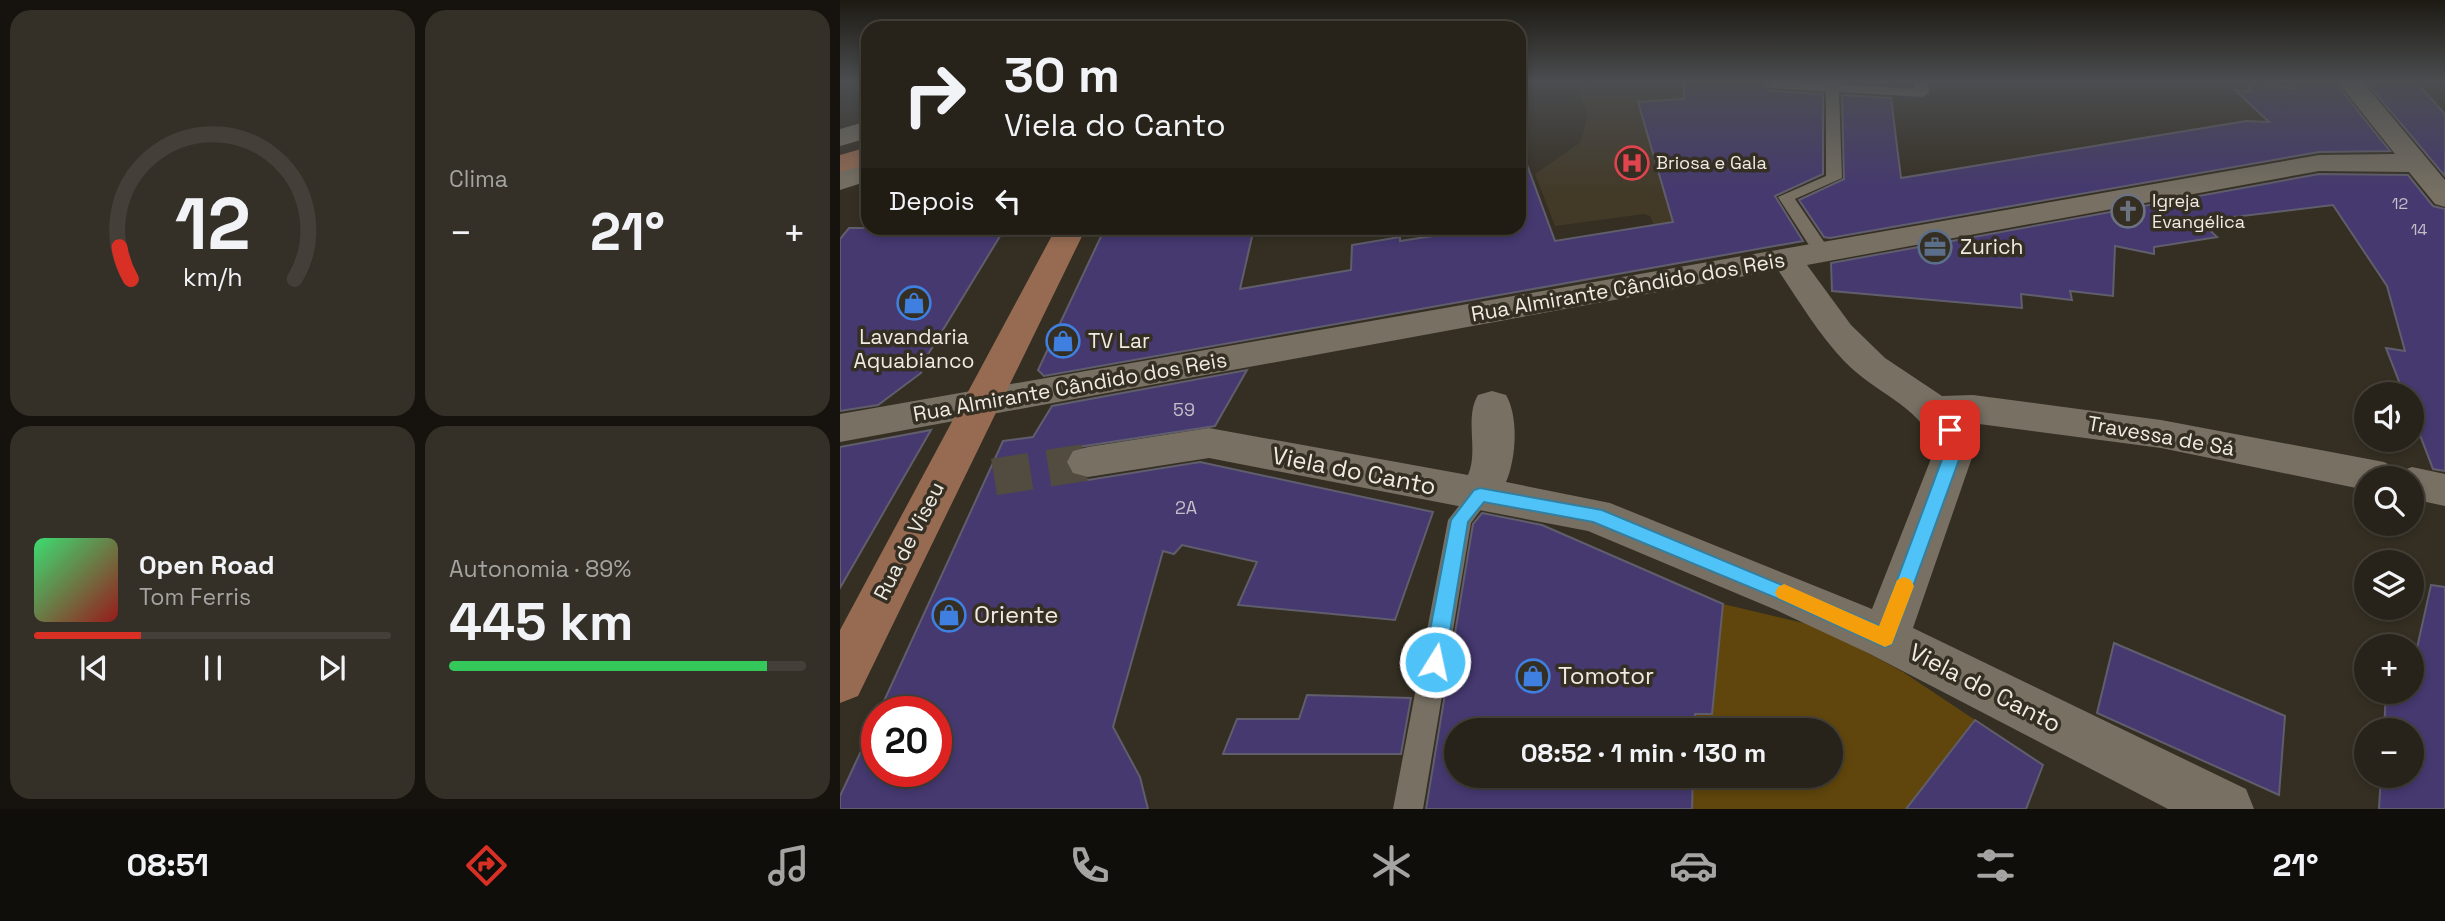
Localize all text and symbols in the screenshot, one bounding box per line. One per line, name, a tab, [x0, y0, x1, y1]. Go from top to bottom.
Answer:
text: 30 m	[1004, 44, 1120, 106]
icon: right	[889, 49, 980, 140]
text: Viela do Canto	[1004, 105, 1226, 145]
hospital icon: Briosa e Gala	[1613, 144, 1651, 182]
place label: Briosa e Gala	[1656, 151, 1767, 174]
text: Clima	[449, 164, 508, 194]
text: 12	[174, 177, 251, 270]
icon: left	[989, 182, 1027, 220]
text: Depois	[889, 184, 975, 218]
place label: Igreja Evangélica	[2152, 189, 2245, 233]
church icon: Igreja Evangélica	[2109, 192, 2147, 230]
house number: 12	[2392, 193, 2408, 214]
text: 21°	[590, 199, 665, 265]
text: −	[449, 209, 473, 257]
text: +	[782, 209, 806, 257]
house number: 14	[2411, 219, 2427, 240]
office icon: Zurich	[1916, 228, 1954, 266]
place label: Zurich	[1960, 233, 2023, 260]
street label: Rua Almirante Cândido dos Reis	[1469, 246, 1787, 327]
text: km/h	[183, 261, 242, 293]
shop icon: Lavandaria Aquabianco	[895, 284, 933, 322]
shop icon: TV Lar	[1044, 322, 1082, 360]
place label: Lavandaria Aquabianco	[854, 323, 974, 374]
place label: TV Lar	[1088, 327, 1150, 354]
street label: Rua Almirante Cândido dos Reis	[911, 346, 1229, 427]
map controls	[2354, 382, 2424, 788]
button: sound	[2354, 382, 2424, 452]
house number: 59	[1173, 398, 1195, 421]
pin	[1920, 400, 1980, 460]
street label: Travessa de Sá	[2085, 409, 2237, 462]
icon: arrive	[1931, 411, 1969, 449]
street label: Viela do Canto	[1270, 439, 1439, 502]
button: search	[2354, 466, 2424, 536]
street label: Rua de Viseu	[867, 477, 950, 604]
house number: 2A	[1175, 496, 1197, 519]
text: Open Road	[139, 548, 275, 582]
button: layers	[2354, 550, 2424, 620]
text: Autonomia · 89%	[449, 554, 631, 584]
text: Tom Ferris	[139, 582, 251, 612]
text: 445 km	[449, 589, 633, 655]
shop icon: Oriente	[930, 596, 968, 634]
place label: Oriente	[974, 599, 1058, 630]
position arrow	[1398, 625, 1472, 699]
button: +	[2354, 634, 2424, 704]
street label: Viela do Canto	[1904, 636, 2066, 739]
icon: previous	[75, 649, 113, 687]
icon: pause	[194, 649, 232, 687]
icon: next	[313, 649, 351, 687]
shop icon: Tomotor	[1514, 657, 1552, 695]
place label: Tomotor	[1558, 660, 1654, 691]
speed limit sign: 20	[861, 696, 952, 787]
button: −	[2354, 718, 2424, 788]
text: 08:52 · 1 min · 130 m	[1521, 736, 1766, 770]
icon: directions	[462, 841, 511, 890]
icon: music	[764, 841, 813, 890]
icon: phone	[1065, 841, 1114, 890]
icon: climate	[1367, 841, 1416, 890]
icon: car	[1669, 841, 1718, 890]
icon: filters	[1971, 841, 2020, 890]
text: 08:51	[126, 845, 209, 885]
text: 21°	[2272, 845, 2319, 885]

